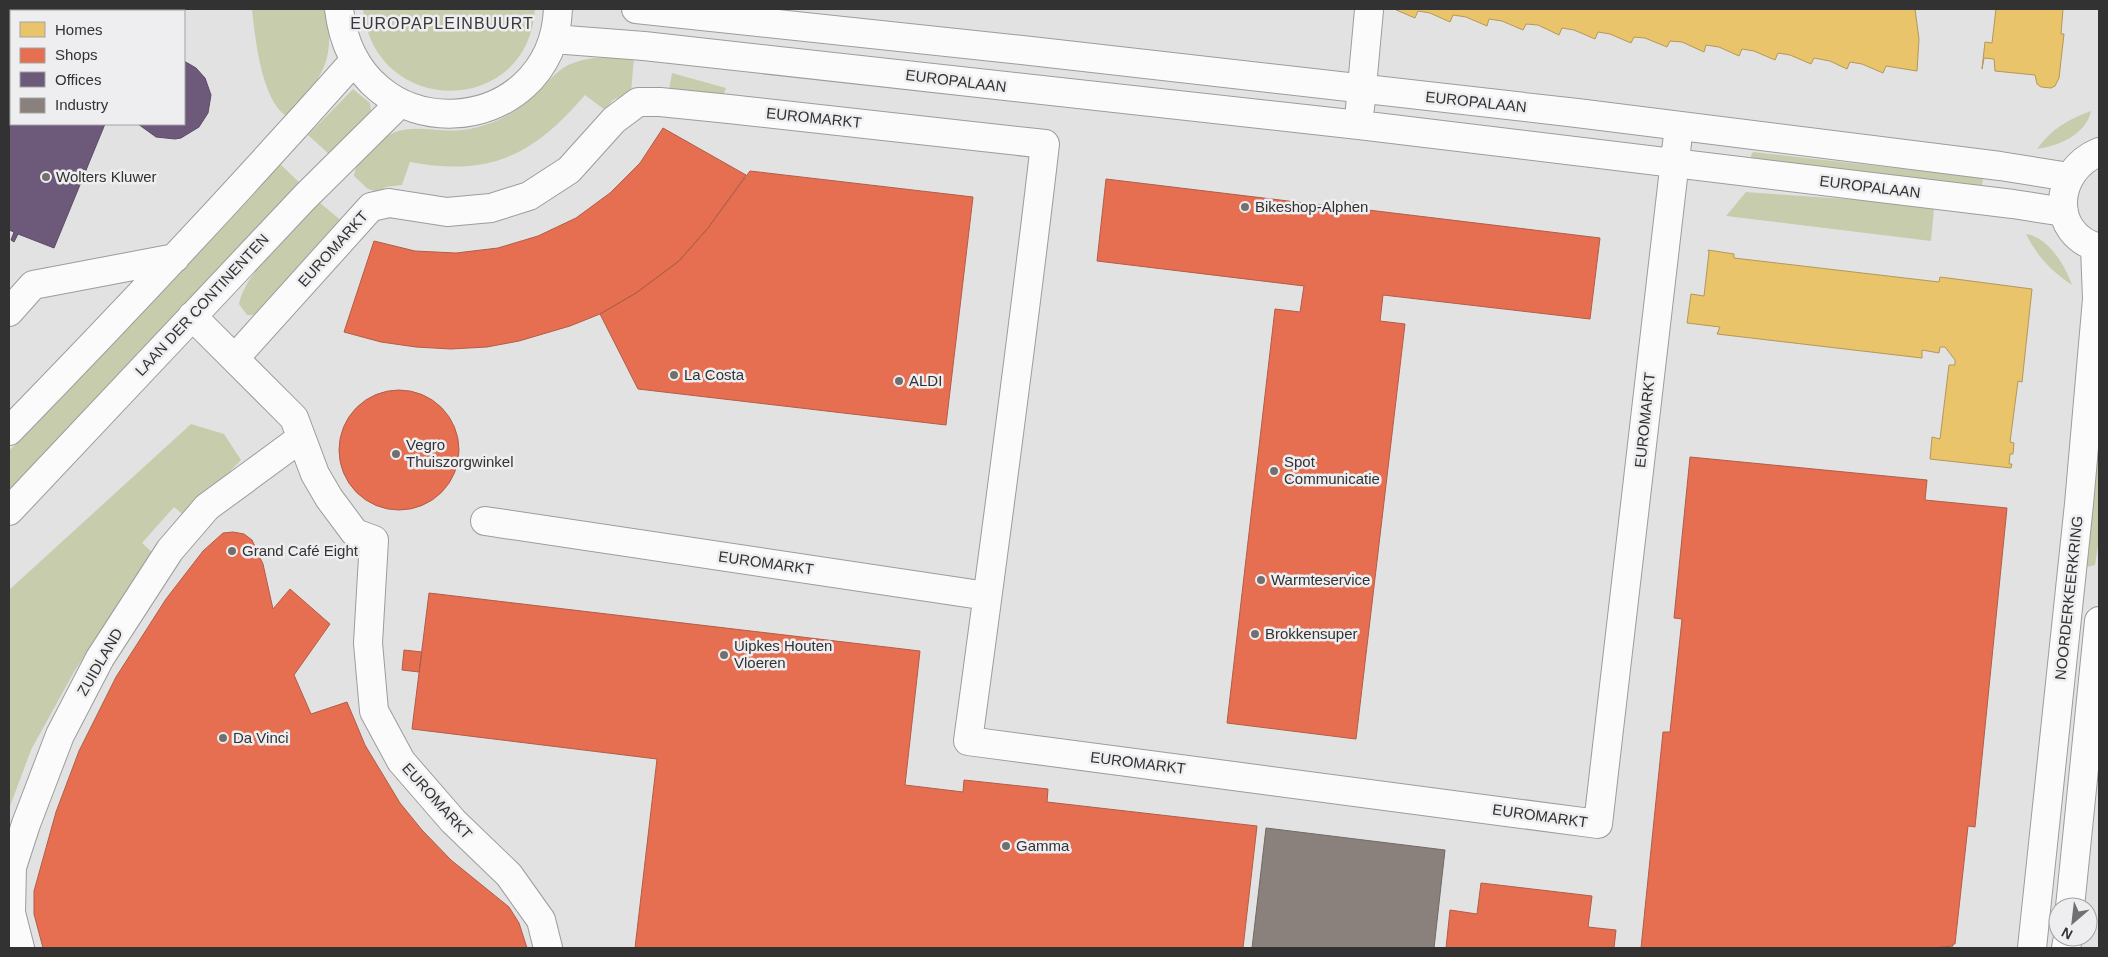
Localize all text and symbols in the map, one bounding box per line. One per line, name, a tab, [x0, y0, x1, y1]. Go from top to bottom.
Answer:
legend	[10, 10, 185, 125]
district label: EUROPAPLEINBUURT	[350, 15, 534, 32]
text: Homes	[55, 21, 103, 38]
text: Shops	[55, 46, 98, 63]
street label: EUROPALAAN	[905, 66, 1007, 95]
text: Offices	[55, 71, 101, 88]
street label: EUROPALAAN	[1425, 88, 1527, 115]
text: Industry	[55, 96, 109, 113]
street label: EUROMARKT	[766, 104, 863, 131]
place label: Wolters Kluwer	[56, 168, 157, 185]
marker: Wolters Kluwer	[40, 171, 52, 183]
street label: EUROPALAAN	[1819, 172, 1921, 201]
place label: Bikeshop-Alphen	[1255, 198, 1368, 215]
marker: Bikeshop-Alphen	[1239, 201, 1251, 213]
street label: EUROMARKT	[294, 207, 371, 290]
street label: LAAN DER CONTINENTEN	[131, 230, 272, 379]
place label: La Costa	[684, 366, 745, 383]
marker: La Costa	[668, 369, 680, 381]
street label: EUROMARKT	[1631, 371, 1658, 468]
place label: ALDI	[909, 372, 942, 389]
marker: ALDI	[893, 375, 905, 387]
place label: Vegro Thuiszorgwinkel	[406, 436, 514, 470]
marker: Vegro Thuiszorgwinkel	[390, 448, 402, 460]
place label: Spot Communicatie	[1284, 453, 1380, 487]
marker: Spot Communicatie	[1268, 465, 1280, 477]
street label: NOORDERKEERKRING	[2051, 515, 2086, 681]
place label: Grand Café Eight	[242, 542, 359, 559]
marker: Grand Café Eight	[226, 545, 238, 557]
street label: EUROMARKT	[717, 547, 815, 578]
place label: Warmteservice	[1271, 571, 1370, 588]
marker: Warmteservice	[1255, 574, 1267, 586]
street label: ZUIDLAND	[73, 625, 126, 698]
place label: Brokkensuper	[1265, 625, 1358, 642]
marker: Brokkensuper	[1249, 628, 1261, 640]
place label: Uipkes Houten Vloeren	[734, 637, 832, 671]
marker: Uipkes Houten Vloeren	[718, 649, 730, 661]
place label: Da Vinci	[233, 729, 289, 746]
marker: Da Vinci	[217, 732, 229, 744]
street label: EUROMARKT	[1089, 748, 1187, 777]
street label: EUROMARKT	[399, 759, 476, 842]
street label: EUROMARKT	[1491, 800, 1589, 831]
place label: Gamma	[1016, 837, 1070, 854]
marker: Gamma	[1000, 840, 1012, 852]
north arrow	[2048, 897, 2098, 947]
text: N	[2059, 924, 2075, 943]

